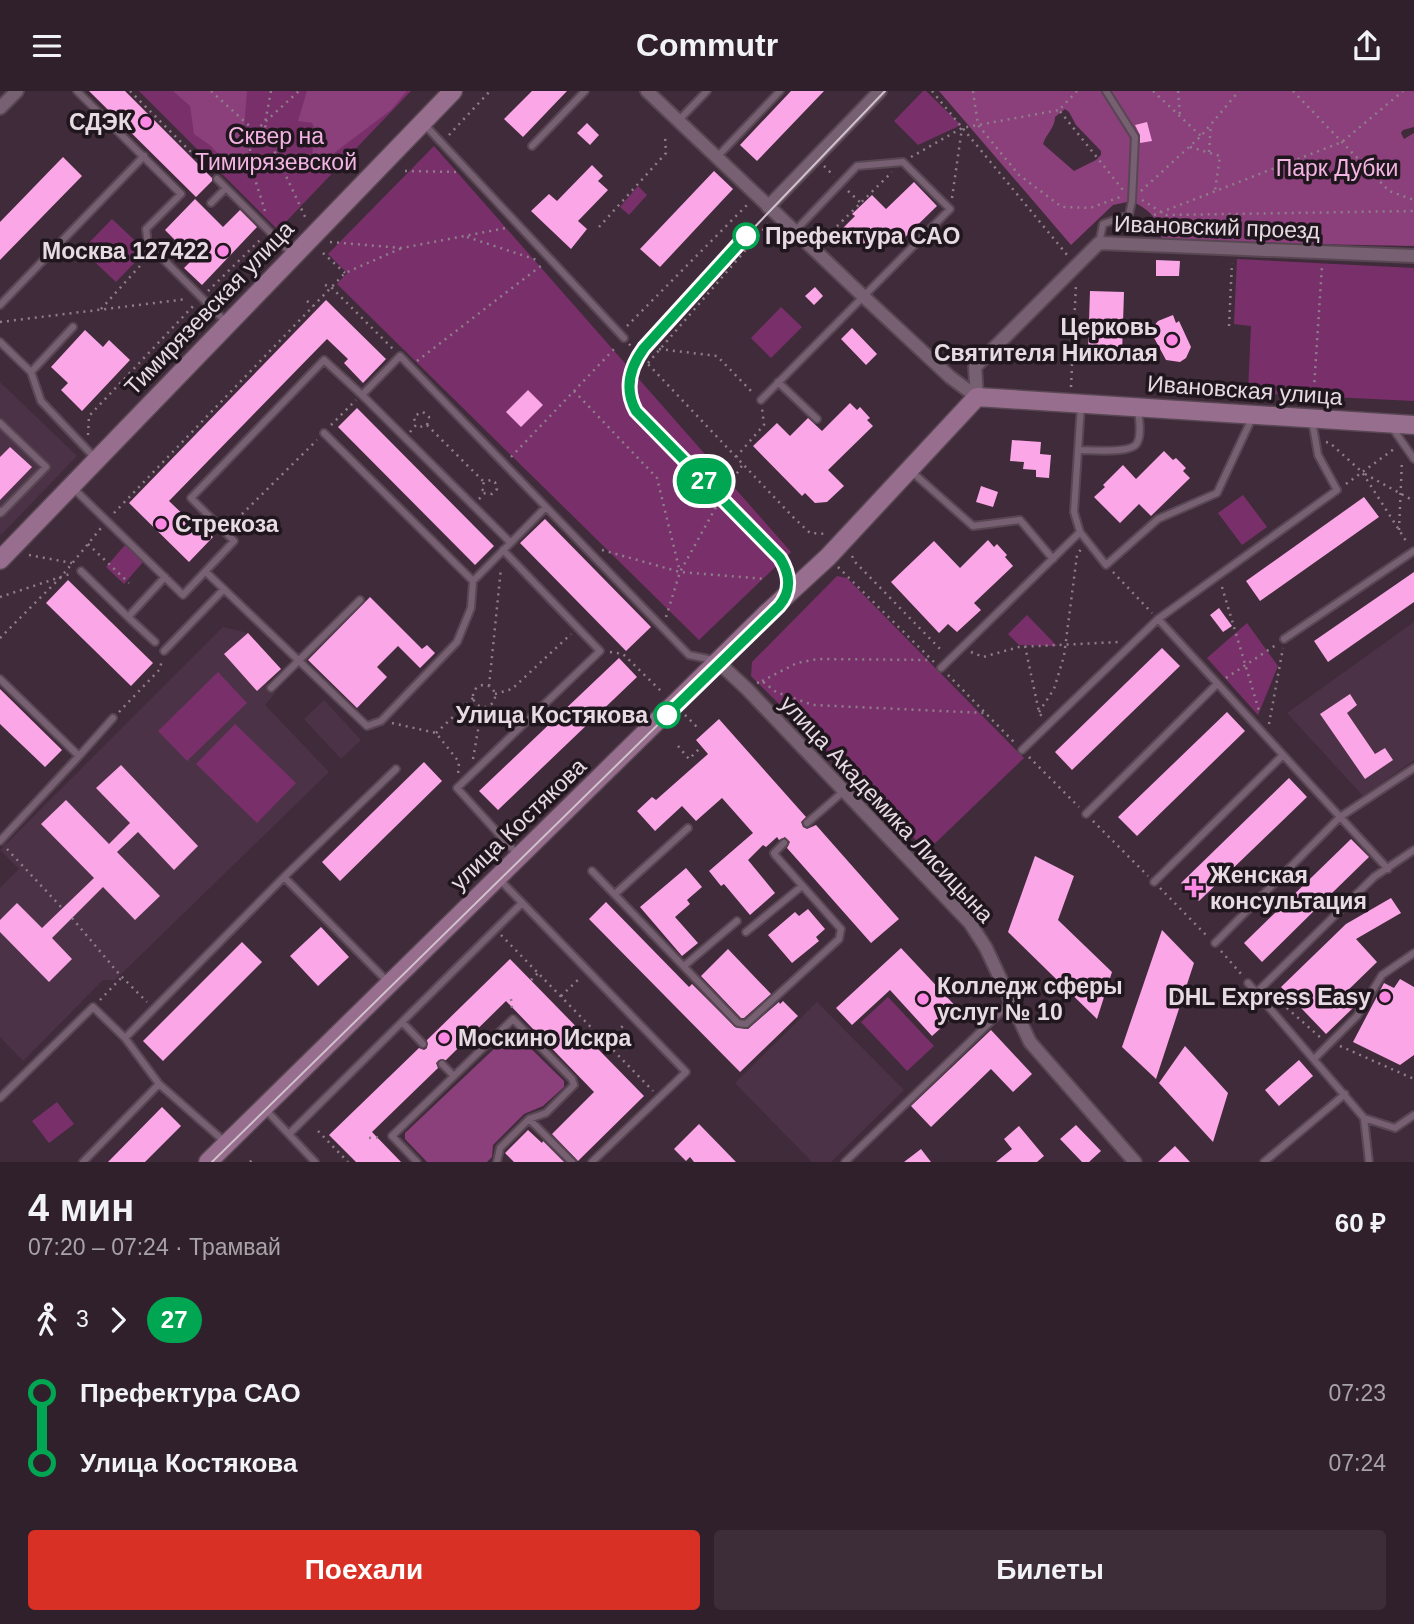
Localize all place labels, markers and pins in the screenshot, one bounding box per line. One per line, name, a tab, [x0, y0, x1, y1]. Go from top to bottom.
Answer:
place label: СДЭК	[69, 109, 133, 135]
marker: СДЭК	[138, 114, 154, 130]
marker: Префектура САО	[733, 223, 759, 249]
place label: Префектура САО	[765, 223, 960, 249]
place label: Москва 127422	[42, 238, 209, 264]
marker: Москва 127422	[215, 243, 231, 259]
place label: Церковь Святителя Николая	[934, 314, 1158, 366]
marker: Церковь Святителя Николая	[1164, 332, 1180, 348]
place label: Стрекоза	[175, 511, 279, 537]
marker: Стрекоза	[153, 516, 169, 532]
place label: Улица Костякова	[456, 702, 648, 728]
marker: Улица Костякова	[654, 702, 680, 728]
place label: Женская консультация	[1209, 862, 1367, 914]
marker: Женская консультация	[1184, 878, 1204, 898]
place label: Колледж сферы услуг № 10	[937, 973, 1123, 1025]
place label: DHL Express Easy	[1168, 984, 1371, 1010]
marker: DHL Express Easy	[1377, 989, 1393, 1005]
marker: Колледж сферы услуг № 10	[915, 991, 931, 1007]
place label: Москино Искра	[458, 1025, 632, 1051]
marker: Москино Искра	[436, 1030, 452, 1046]

